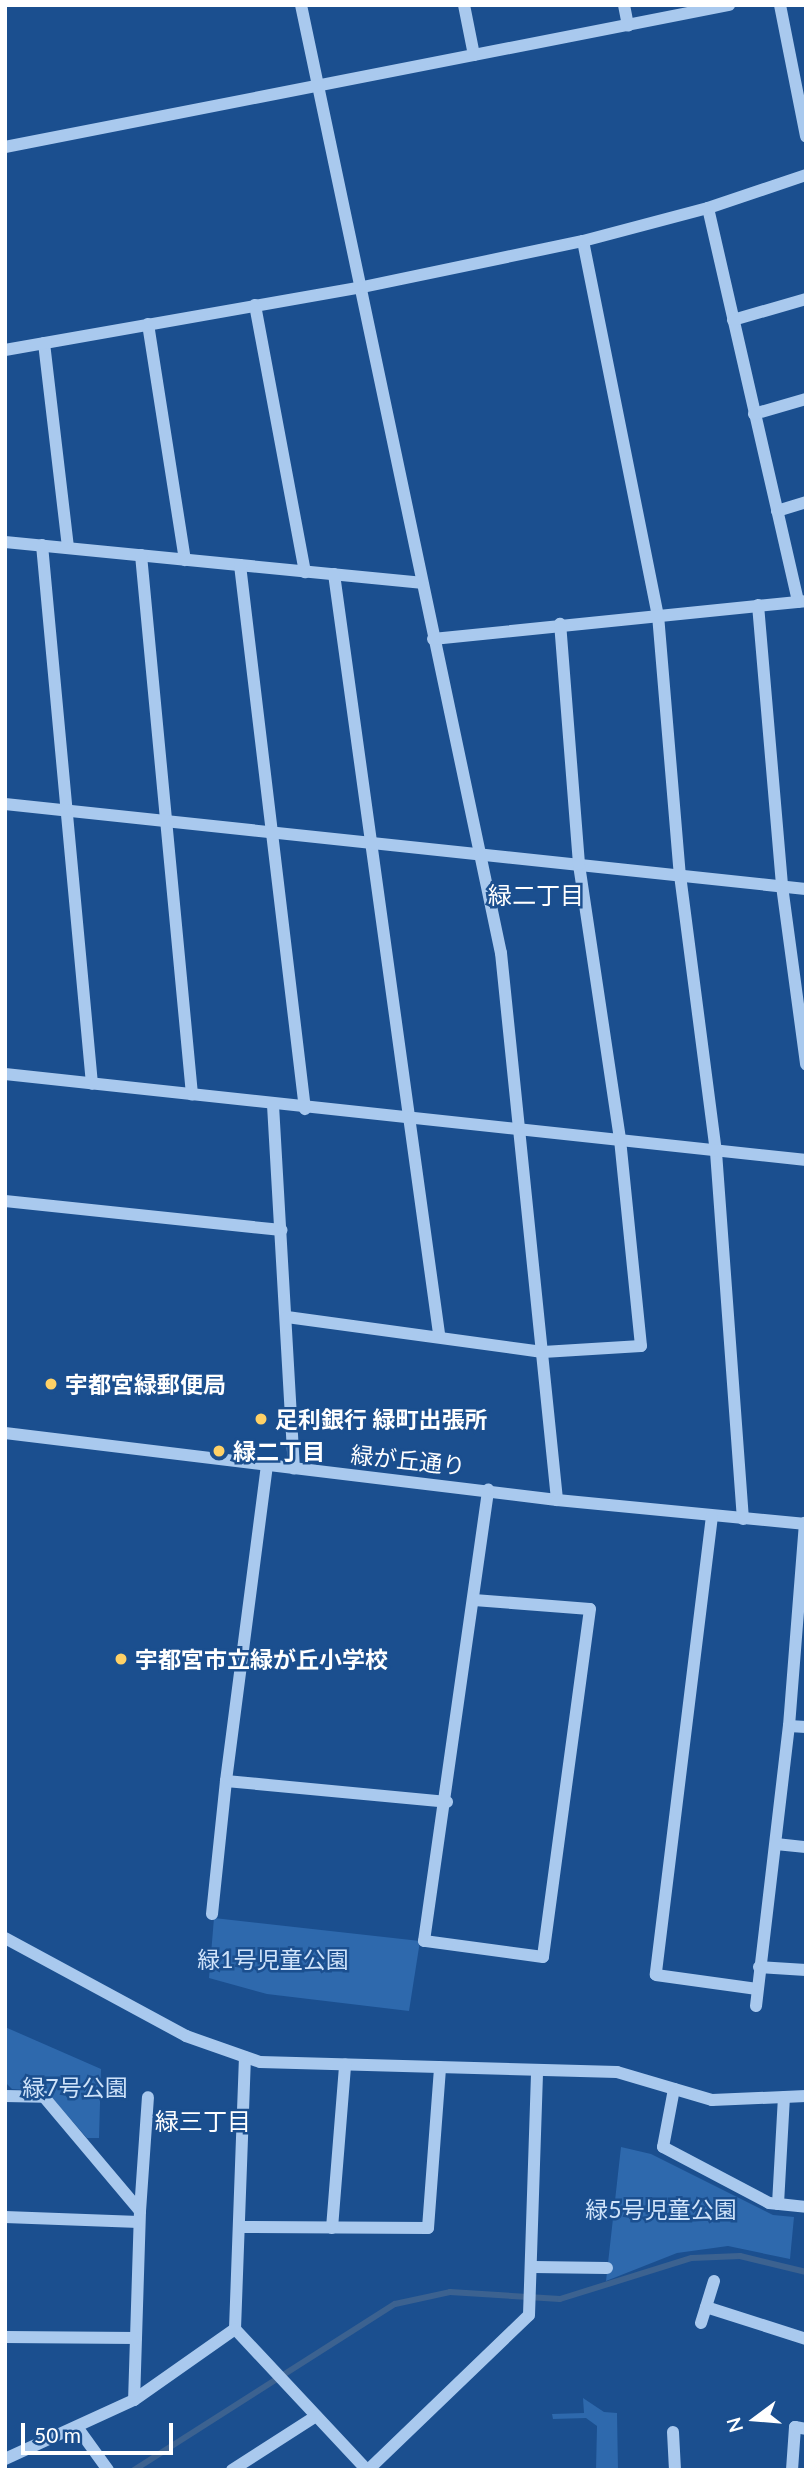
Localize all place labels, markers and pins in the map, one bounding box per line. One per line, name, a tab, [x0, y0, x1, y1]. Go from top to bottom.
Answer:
place label: 宇都宮緑郵便局	[65, 1370, 226, 1398]
marker: 宇都宮緑郵便局	[43, 1376, 59, 1392]
place label: 足利銀行 緑町出張所	[275, 1405, 488, 1433]
marker: 足利銀行 緑町出張所	[253, 1411, 269, 1427]
place label: 緑二丁目	[233, 1437, 325, 1465]
marker: 緑二丁目	[211, 1443, 227, 1459]
place label: 宇都宮市立緑が丘小学校	[135, 1645, 388, 1673]
marker: 宇都宮市立緑が丘小学校	[113, 1651, 129, 1667]

